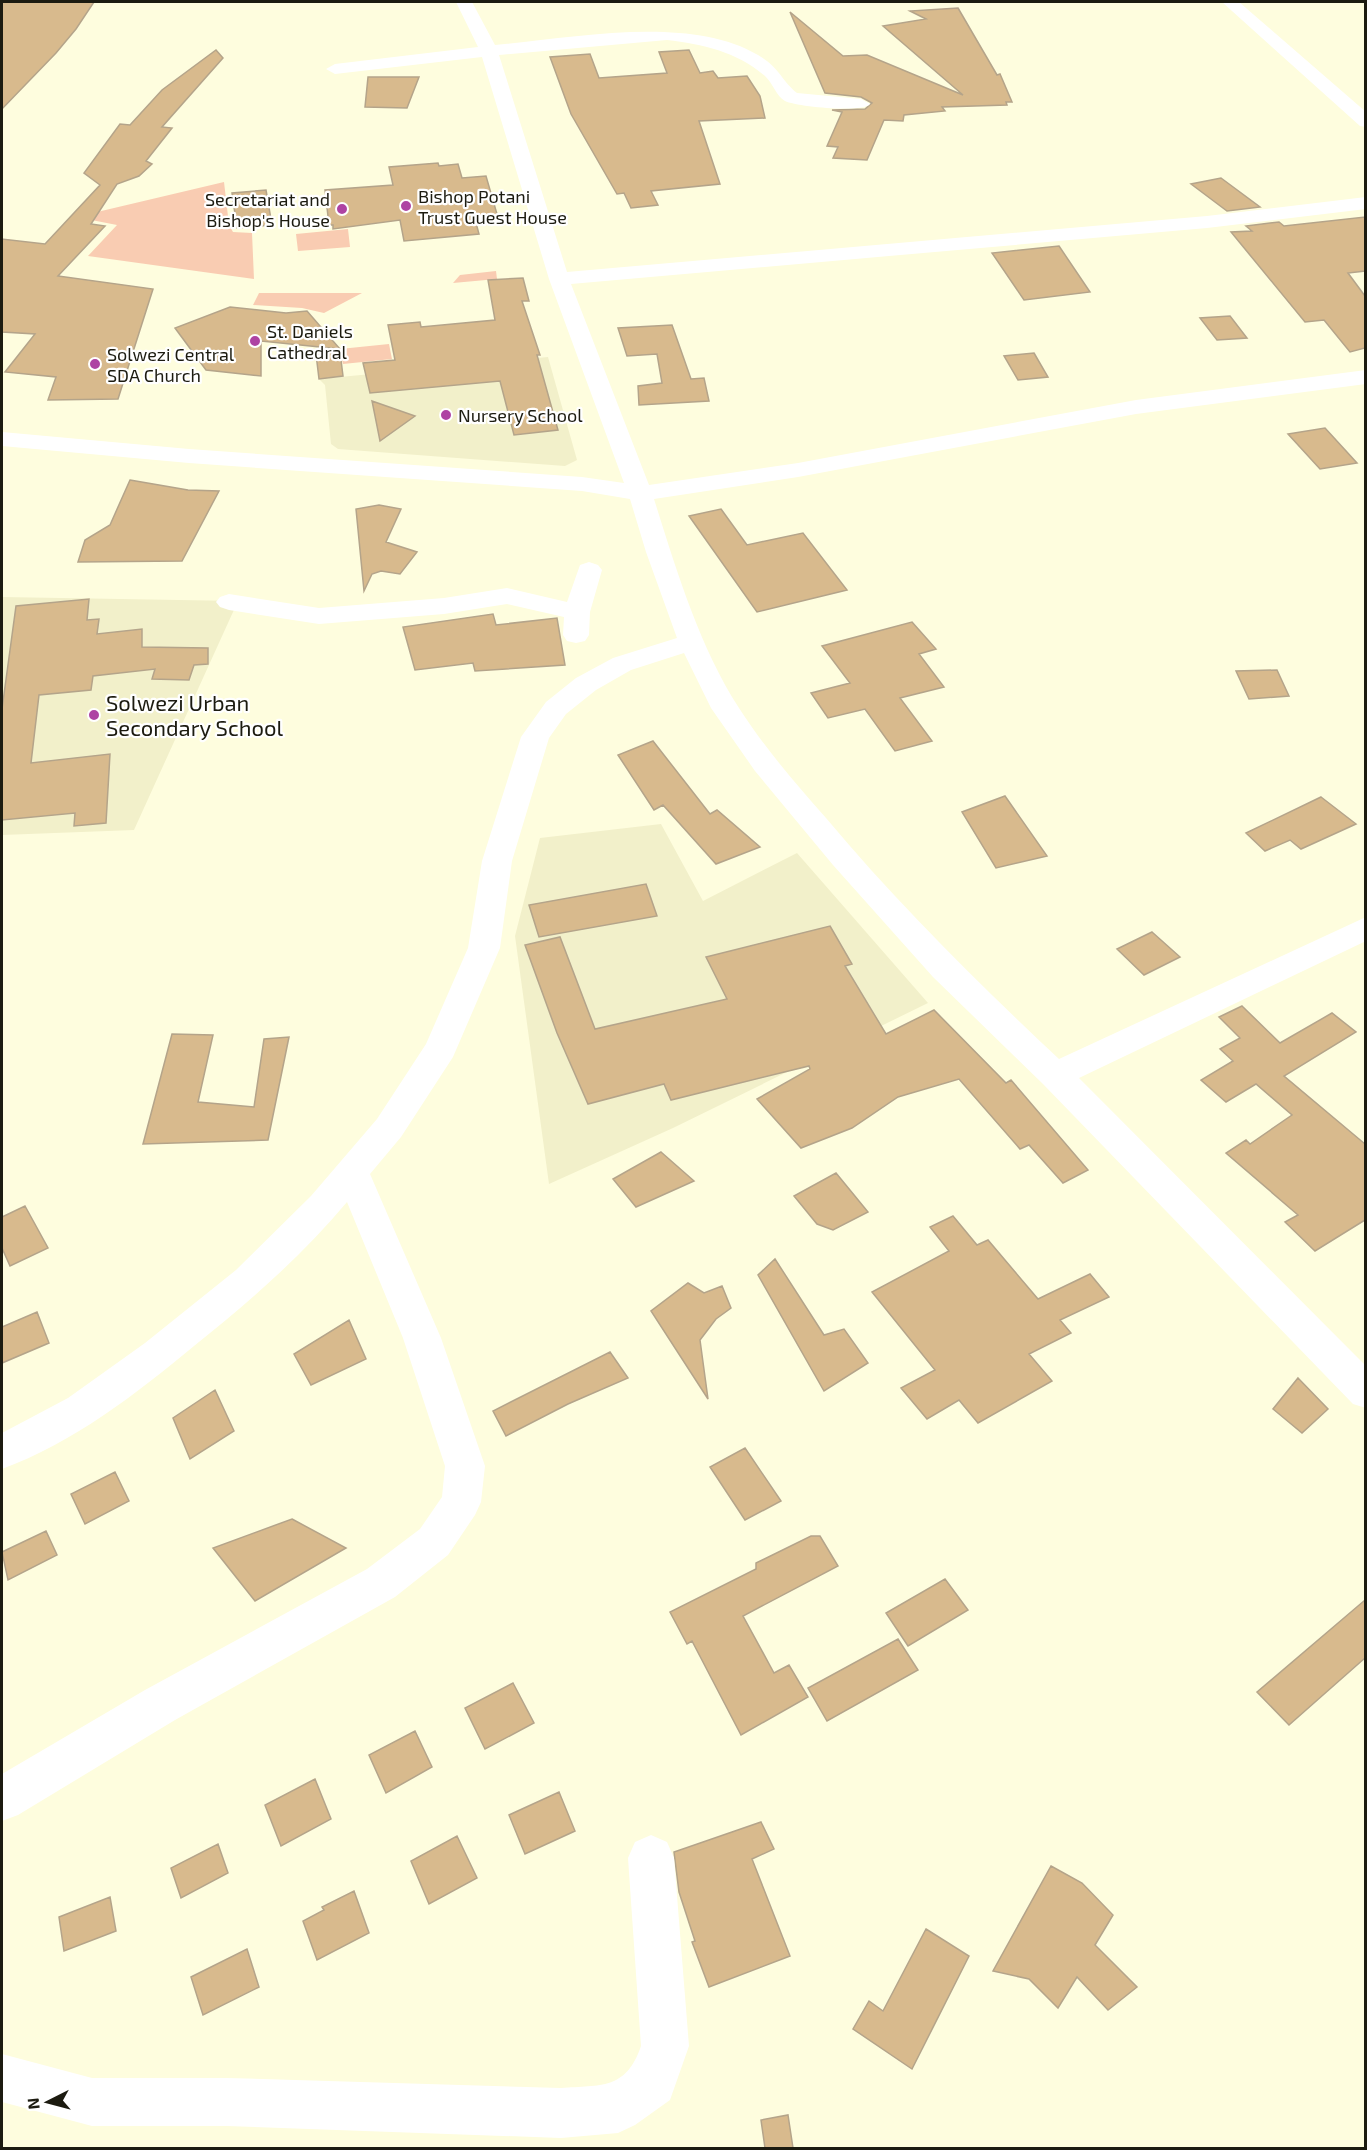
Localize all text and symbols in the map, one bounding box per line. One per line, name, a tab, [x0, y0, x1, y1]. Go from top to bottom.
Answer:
place label: Bishop Potani Trust Guest House	[418, 185, 567, 228]
place label: Secretariat and Bishop's House	[205, 188, 330, 231]
marker: Bishop Potani Trust Guest House	[399, 199, 413, 213]
marker: Secretariat and Bishop's House	[335, 202, 349, 216]
place label: St. Daniels Cathedral	[267, 320, 353, 363]
marker: St. Daniels Cathedral	[248, 334, 262, 348]
place label: Solwezi Central SDA Church	[107, 343, 235, 386]
marker: Solwezi Central SDA Church	[88, 357, 102, 371]
place label: Nursery School	[458, 404, 583, 426]
marker: Nursery School	[439, 408, 453, 422]
place label: Solwezi Urban Secondary School	[106, 689, 283, 740]
marker: Solwezi Urban Secondary School	[87, 708, 101, 722]
north arrow	[18, 2072, 78, 2132]
text: N	[23, 2097, 43, 2110]

